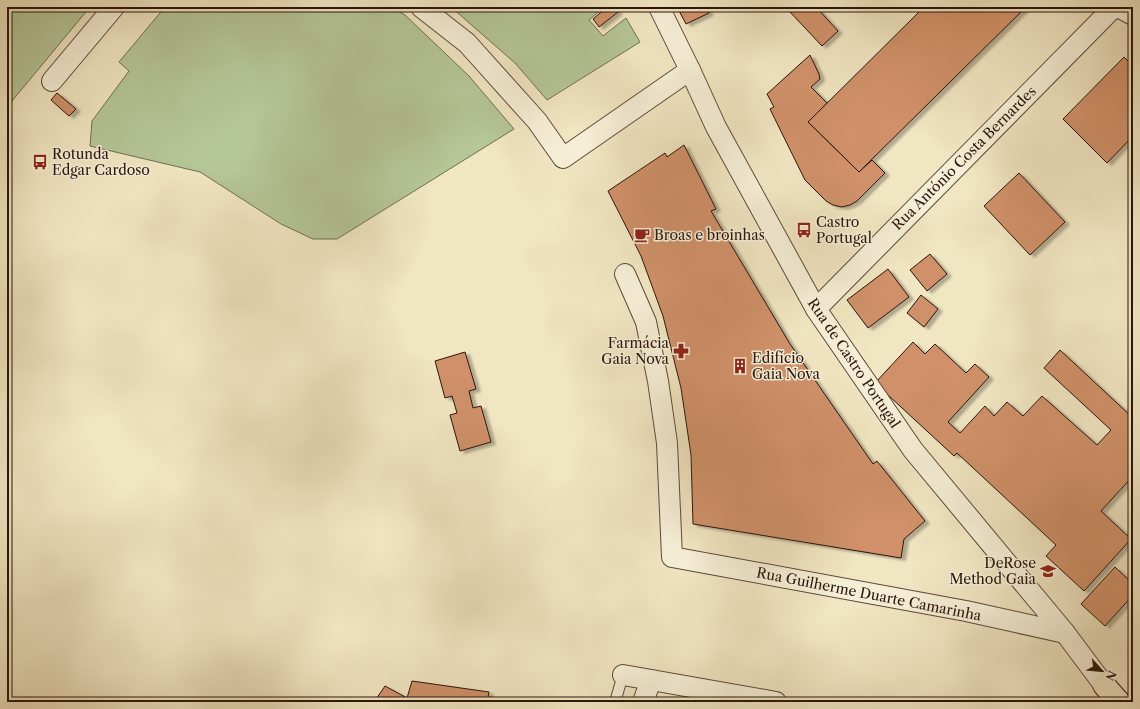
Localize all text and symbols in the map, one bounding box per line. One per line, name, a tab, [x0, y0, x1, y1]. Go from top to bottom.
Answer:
street label: Rua António Costa Bernardes	[888, 82, 1040, 234]
place label: Rotunda Edgar Cardoso	[52, 145, 150, 179]
bus stop icon: Rotunda Edgar Cardoso	[31, 153, 49, 171]
place label: Castro Portugal	[816, 213, 872, 247]
bus stop icon: Castro Portugal	[795, 221, 813, 239]
cafe icon: Broas e broinhas	[633, 226, 651, 244]
place label: Broas e broinhas	[654, 226, 765, 244]
street label: Rua de Castro Portugal	[804, 295, 904, 431]
place label: Farmácia Gaia Nova	[601, 334, 670, 368]
pharmacy icon: Farmácia Gaia Nova	[672, 342, 690, 360]
place label: Edifício Gaia Nova	[752, 349, 820, 383]
building icon: Edifício Gaia Nova	[731, 357, 749, 375]
place label: DeRose Method Gaia	[949, 554, 1037, 588]
school or university icon: DeRose Method Gaia	[1039, 562, 1057, 580]
street label: Rua Guilherme Duarte Camarinha	[755, 563, 984, 625]
north arrow	[1082, 651, 1122, 691]
text: N	[1102, 668, 1119, 683]

